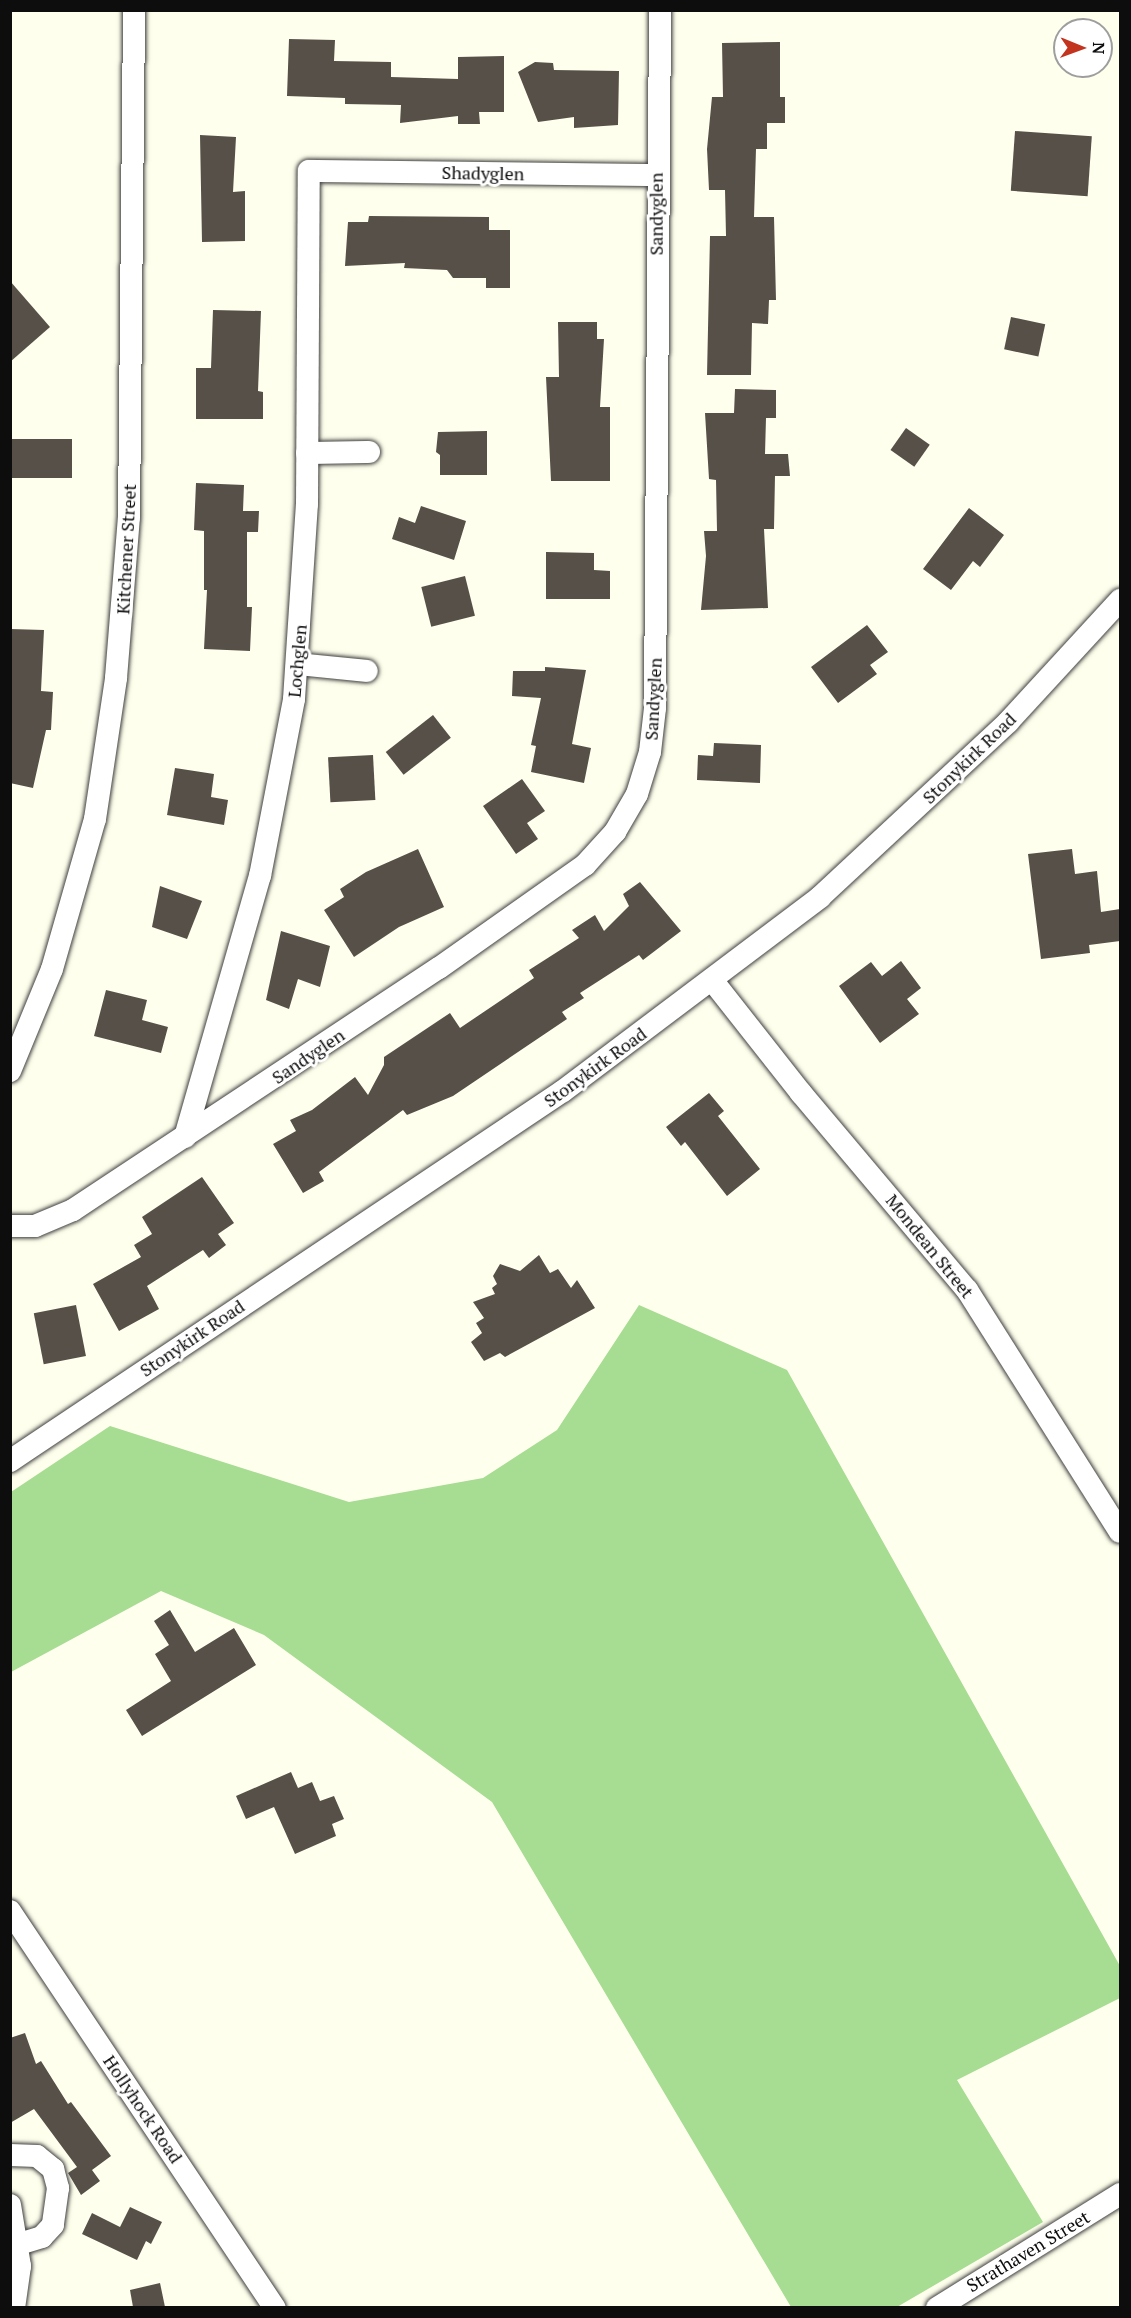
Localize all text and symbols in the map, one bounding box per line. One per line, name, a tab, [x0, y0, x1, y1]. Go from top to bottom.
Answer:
north arrow	[1053, 18, 1113, 78]
text: N	[1088, 42, 1110, 55]
street label: Shadyglen	[441, 161, 525, 185]
street label: Sandyglen	[645, 173, 667, 255]
street label: Kitchener Street	[112, 483, 140, 615]
street label: Lochglen	[283, 623, 311, 699]
street label: Sandyglen	[640, 657, 666, 741]
street label: Stonykirk Road	[918, 708, 1020, 808]
street label: Stonykirk Road	[540, 1023, 650, 1111]
street label: Sandyglen	[268, 1024, 348, 1088]
street label: Mondean Street	[881, 1190, 979, 1302]
street label: Stonykirk Road	[136, 1295, 248, 1381]
street label: Hollyhock Road	[99, 2051, 187, 2167]
street label: Strathaven Street	[963, 2206, 1093, 2296]

